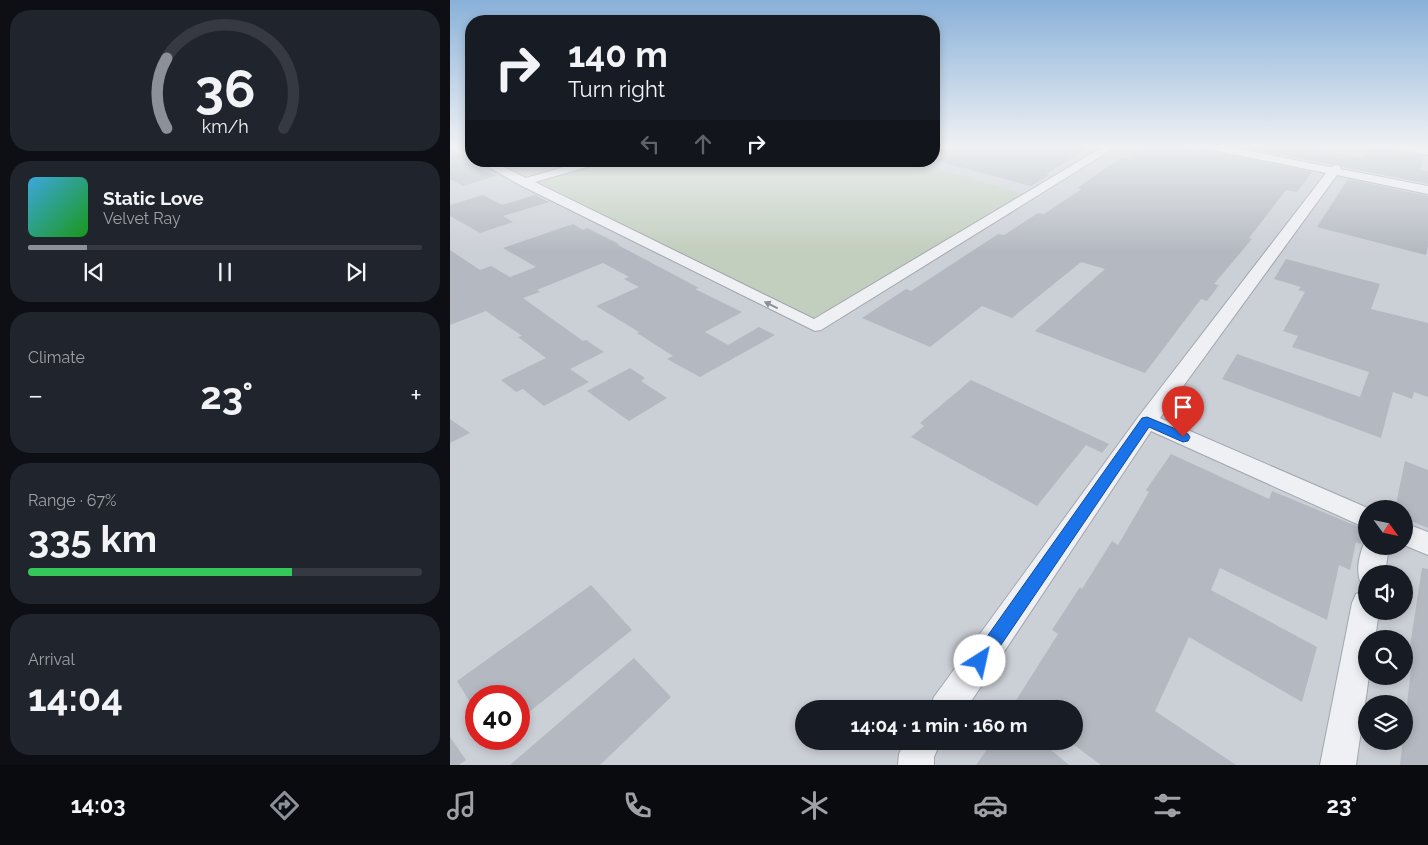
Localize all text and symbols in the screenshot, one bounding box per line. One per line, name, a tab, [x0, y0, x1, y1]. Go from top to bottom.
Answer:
text: 140 m	[568, 34, 668, 75]
icon: right	[485, 35, 550, 100]
text: 36	[195, 58, 255, 119]
text: Turn right	[568, 76, 665, 102]
text: km/h	[201, 116, 249, 137]
icon: left	[636, 130, 664, 158]
icon: ahead	[689, 130, 717, 158]
icon: right	[742, 130, 770, 158]
text: Static Love	[103, 187, 204, 209]
text: Velvet Ray	[103, 209, 181, 228]
icon: previous	[80, 258, 108, 286]
icon: pause	[211, 258, 239, 286]
icon: next	[342, 258, 370, 286]
one-way arrow	[764, 301, 778, 309]
text: Climate	[28, 348, 85, 367]
text: 23°	[200, 373, 253, 418]
text: −	[28, 379, 43, 412]
text: +	[410, 379, 422, 412]
pin	[1162, 386, 1204, 437]
icon: arrive	[1169, 393, 1197, 421]
text: Range · 67%	[28, 491, 116, 510]
north arrow	[1358, 500, 1412, 555]
map controls	[1358, 500, 1413, 750]
text: 335 km	[28, 516, 157, 561]
button: sound	[1358, 565, 1413, 620]
button: search	[1358, 630, 1413, 685]
position arrow	[953, 634, 1005, 686]
text: Arrival	[28, 650, 75, 669]
text: 14:04	[28, 675, 123, 720]
speed limit sign: 40	[465, 685, 530, 750]
button: layers	[1358, 695, 1413, 750]
text: 14:04 · 1 min · 160 m	[850, 714, 1028, 736]
icon: directions	[267, 788, 302, 823]
icon: music	[444, 788, 479, 823]
icon: phone	[620, 788, 655, 823]
icon: climate	[797, 788, 832, 823]
icon: car	[973, 788, 1008, 823]
icon: filters	[1150, 788, 1185, 823]
text: 14:03	[71, 792, 125, 818]
text: 23°	[1326, 792, 1357, 818]

